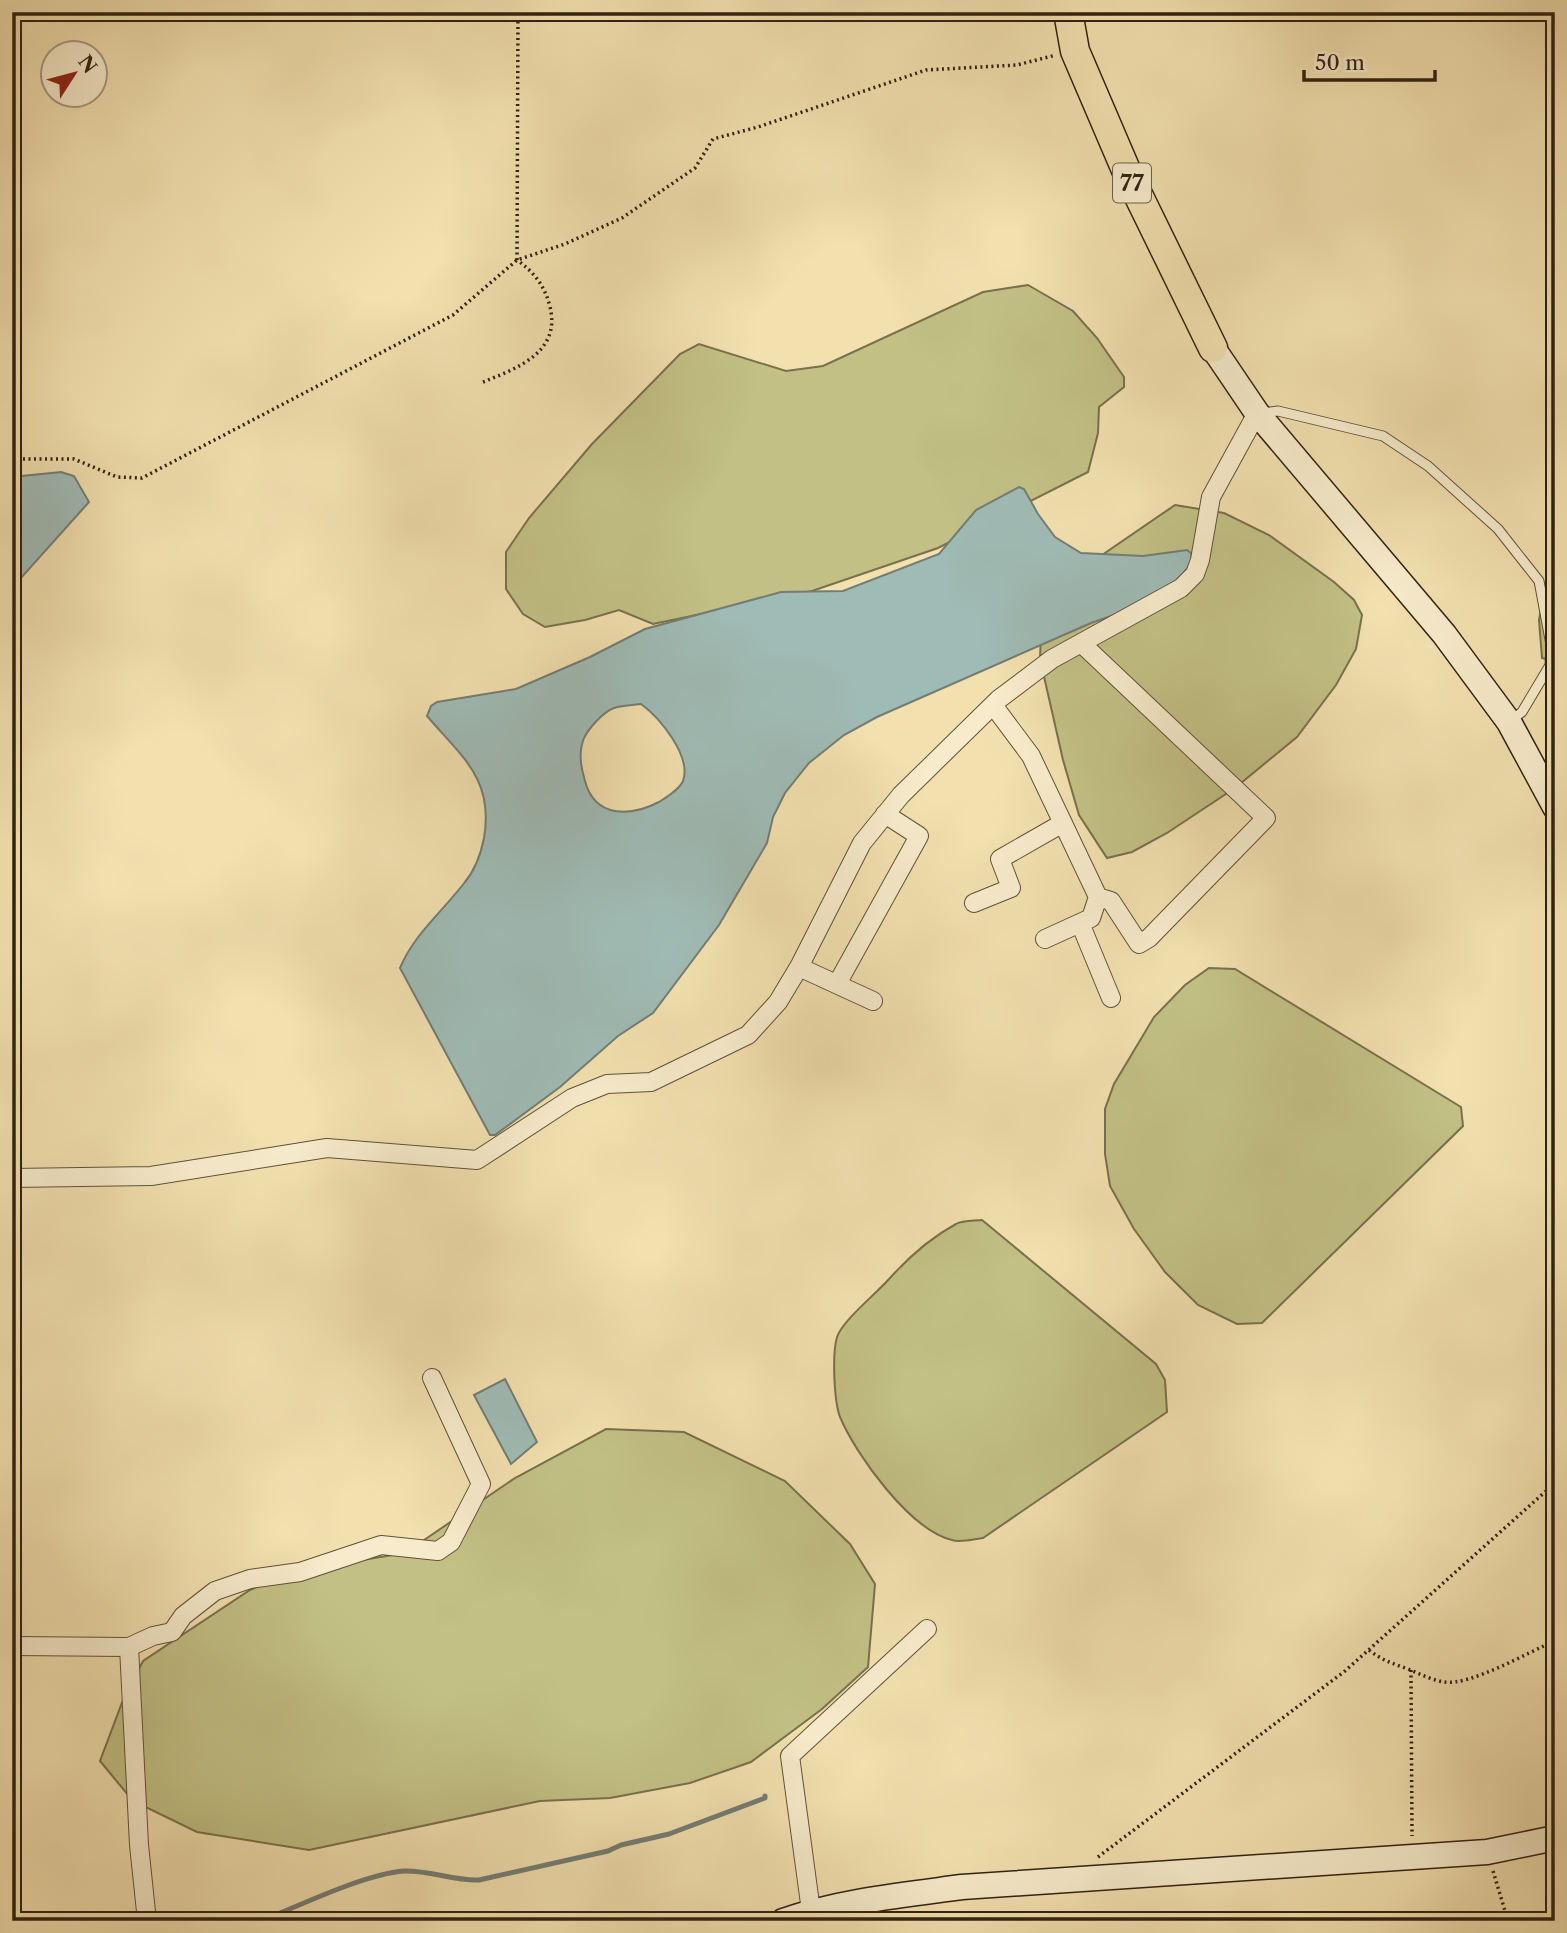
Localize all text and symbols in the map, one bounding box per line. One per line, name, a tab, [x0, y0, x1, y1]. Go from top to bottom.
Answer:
north arrow	[38, 38, 108, 108]
scale bar	[1304, 38, 1436, 82]
text: 50 m	[1315, 50, 1365, 75]
text: N	[73, 51, 102, 78]
road number: 77	[1113, 164, 1151, 202]

